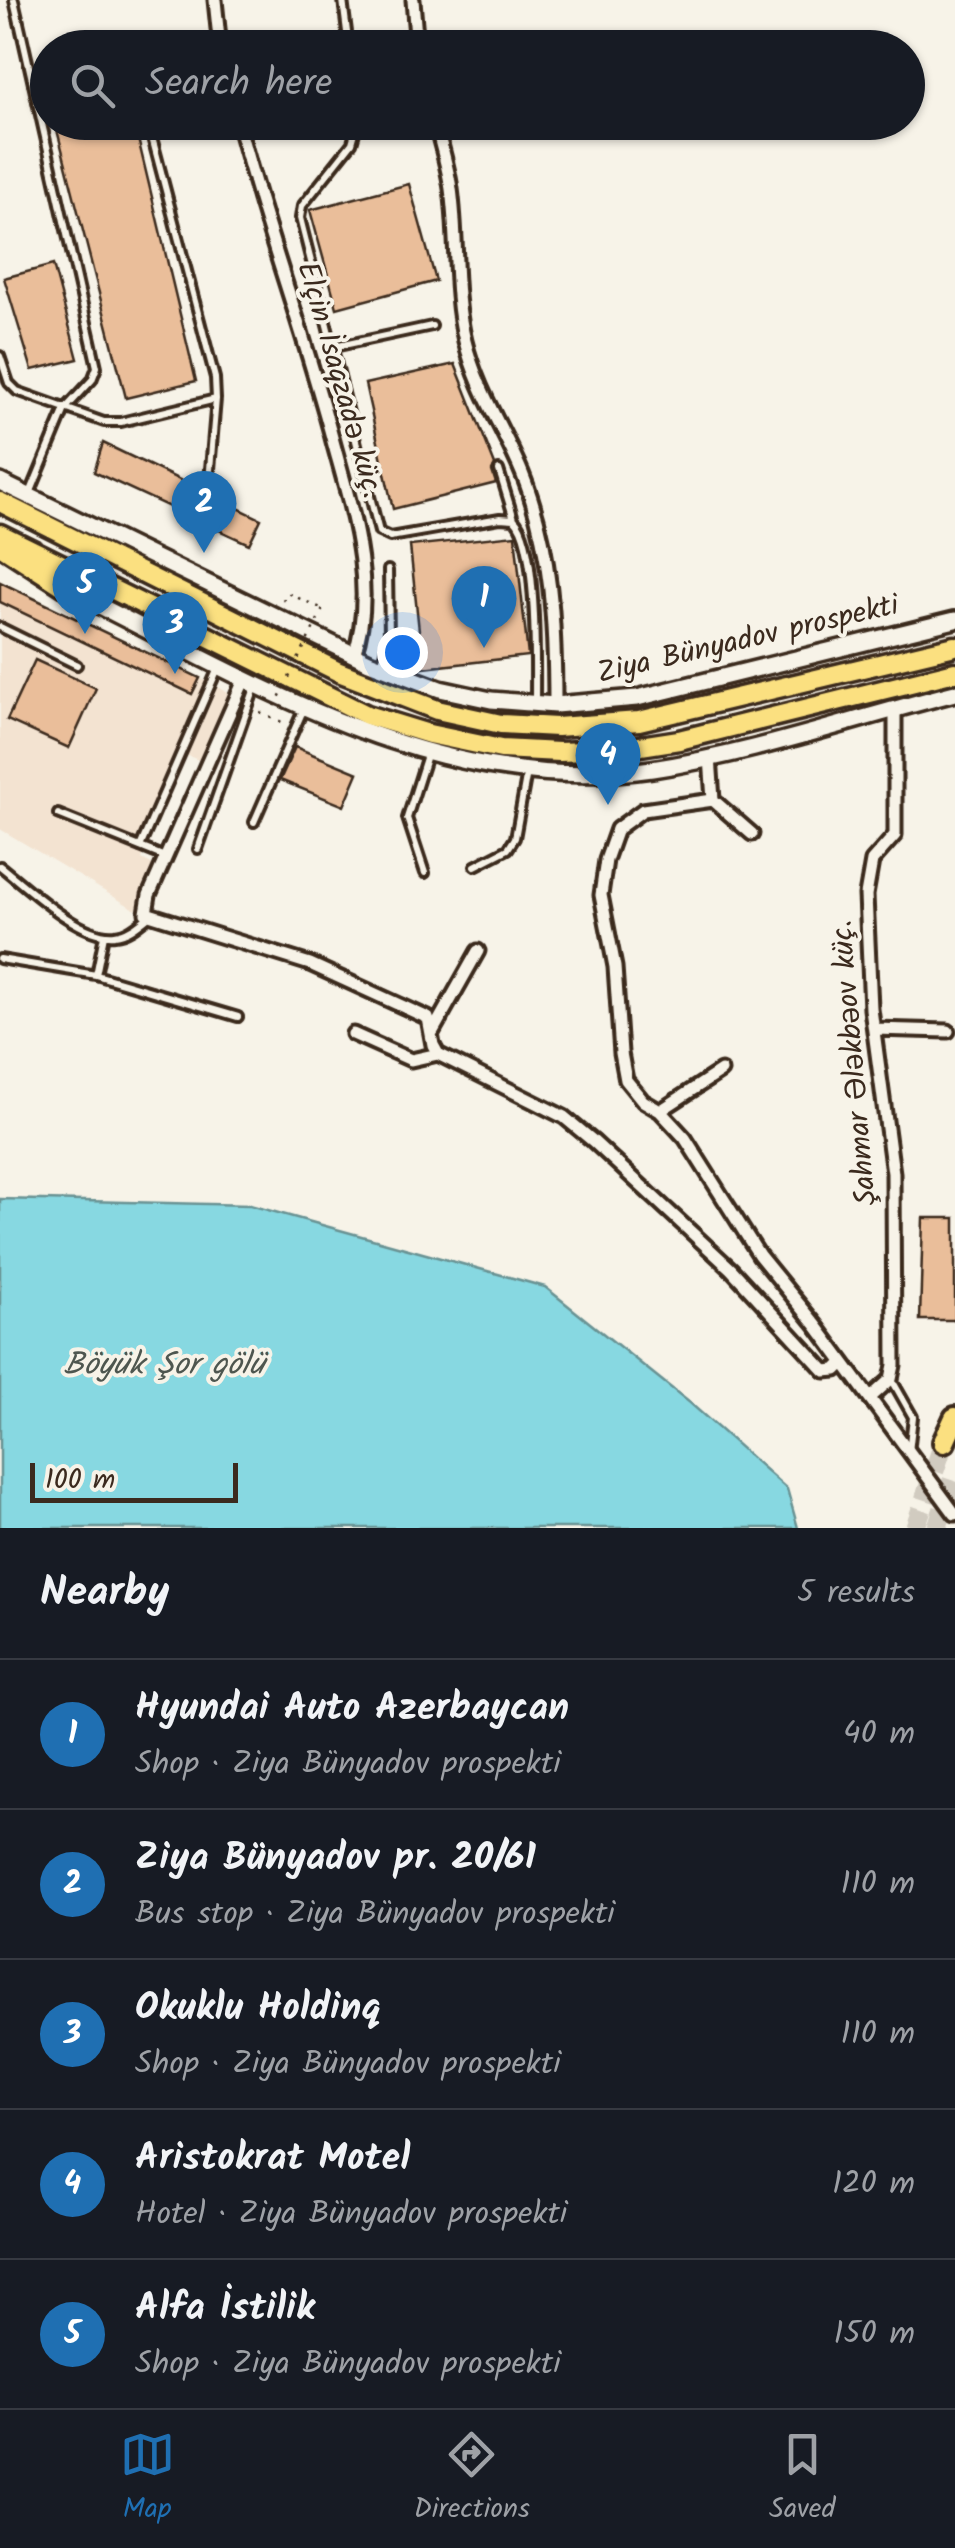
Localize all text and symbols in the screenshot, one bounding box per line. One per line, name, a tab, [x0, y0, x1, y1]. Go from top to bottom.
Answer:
search box	[30, 30, 925, 140]
text: Search here	[145, 55, 332, 115]
icon: search	[65, 58, 120, 113]
street label: Elçin İsaqzadə küç.	[282, 256, 396, 504]
pin: 2	[172, 470, 236, 553]
pin: 5	[52, 552, 118, 634]
pin: 1	[452, 566, 516, 648]
street label: Ziya Bünyadov prospekti	[593, 582, 905, 698]
pin: 3	[142, 592, 208, 674]
your location	[377, 627, 428, 678]
pin: 4	[576, 722, 640, 805]
street label: Şahmar Ələkbəov küç.	[819, 918, 891, 1208]
water label: Böyük Şor gölü	[63, 1340, 269, 1391]
scale bar	[30, 1458, 238, 1502]
text: 100 m	[45, 1458, 115, 1503]
text: Nearby	[40, 1560, 169, 1627]
text: 5 results	[797, 1568, 915, 1619]
text: Hyundai Auto Azerbaycan	[135, 1679, 569, 1739]
text: 1	[68, 1709, 77, 1760]
text: 40 m	[843, 1709, 915, 1760]
text: Shop · Ziya Bünyadov prospekti	[135, 1739, 561, 1790]
text: Ziya Bünyadov pr. 20/61	[135, 1829, 536, 1889]
text: 2	[63, 1859, 82, 1910]
text: 110 m	[841, 1859, 915, 1910]
text: Bus stop · Ziya Bünyadov prospekti	[135, 1889, 615, 1940]
text: Okuklu Holdinq	[135, 1979, 381, 2039]
text: 3	[64, 2009, 81, 2060]
text: 110 m	[841, 2009, 915, 2060]
text: Shop · Ziya Bünyadov prospekti	[135, 2039, 561, 2090]
text: Aristokrat Motel	[135, 2129, 410, 2189]
text: 4	[64, 2159, 81, 2210]
text: 120 m	[832, 2159, 915, 2210]
text: Hotel · Ziya Bünyadov prospekti	[135, 2189, 567, 2240]
text: Alfa İstilik	[135, 2279, 315, 2339]
text: 5	[64, 2309, 81, 2360]
text: 150 m	[833, 2309, 915, 2360]
text: Shop · Ziya Bünyadov prospekti	[135, 2339, 561, 2390]
tab: Map	[120, 2427, 175, 2532]
tab: Directions	[414, 2427, 530, 2532]
tab: Saved	[769, 2427, 835, 2532]

